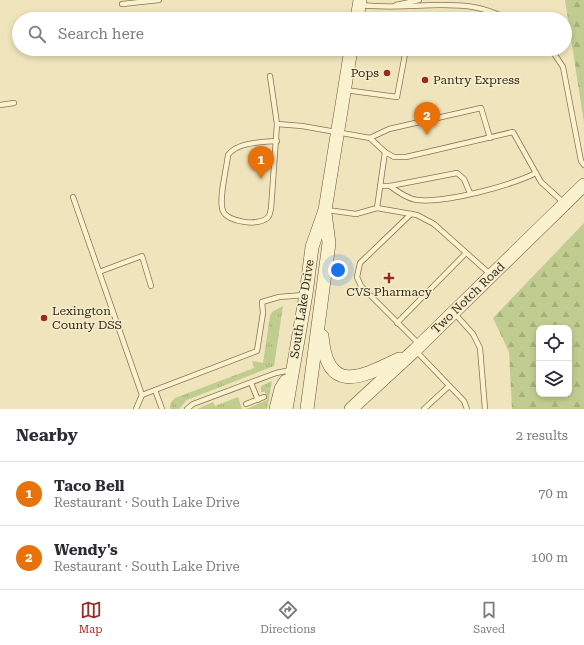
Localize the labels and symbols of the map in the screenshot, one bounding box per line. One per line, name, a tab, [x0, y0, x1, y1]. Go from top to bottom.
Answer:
place label: Pops	[351, 66, 379, 80]
marker: Pops	[382, 68, 392, 78]
place label: Pantry Express	[433, 73, 520, 87]
marker: Pantry Express	[420, 75, 430, 85]
pin: 2	[414, 102, 440, 135]
pin: 1	[248, 146, 274, 179]
street label: South Lake Drive	[287, 258, 317, 360]
street label: Two Notch Road	[428, 259, 508, 336]
your location	[328, 260, 348, 280]
marker: CVS Pharmacy	[384, 273, 394, 283]
place label: CVS Pharmacy	[346, 285, 433, 299]
place label: Lexington County DSS	[52, 304, 122, 332]
marker: Lexington County DSS	[39, 313, 49, 323]

